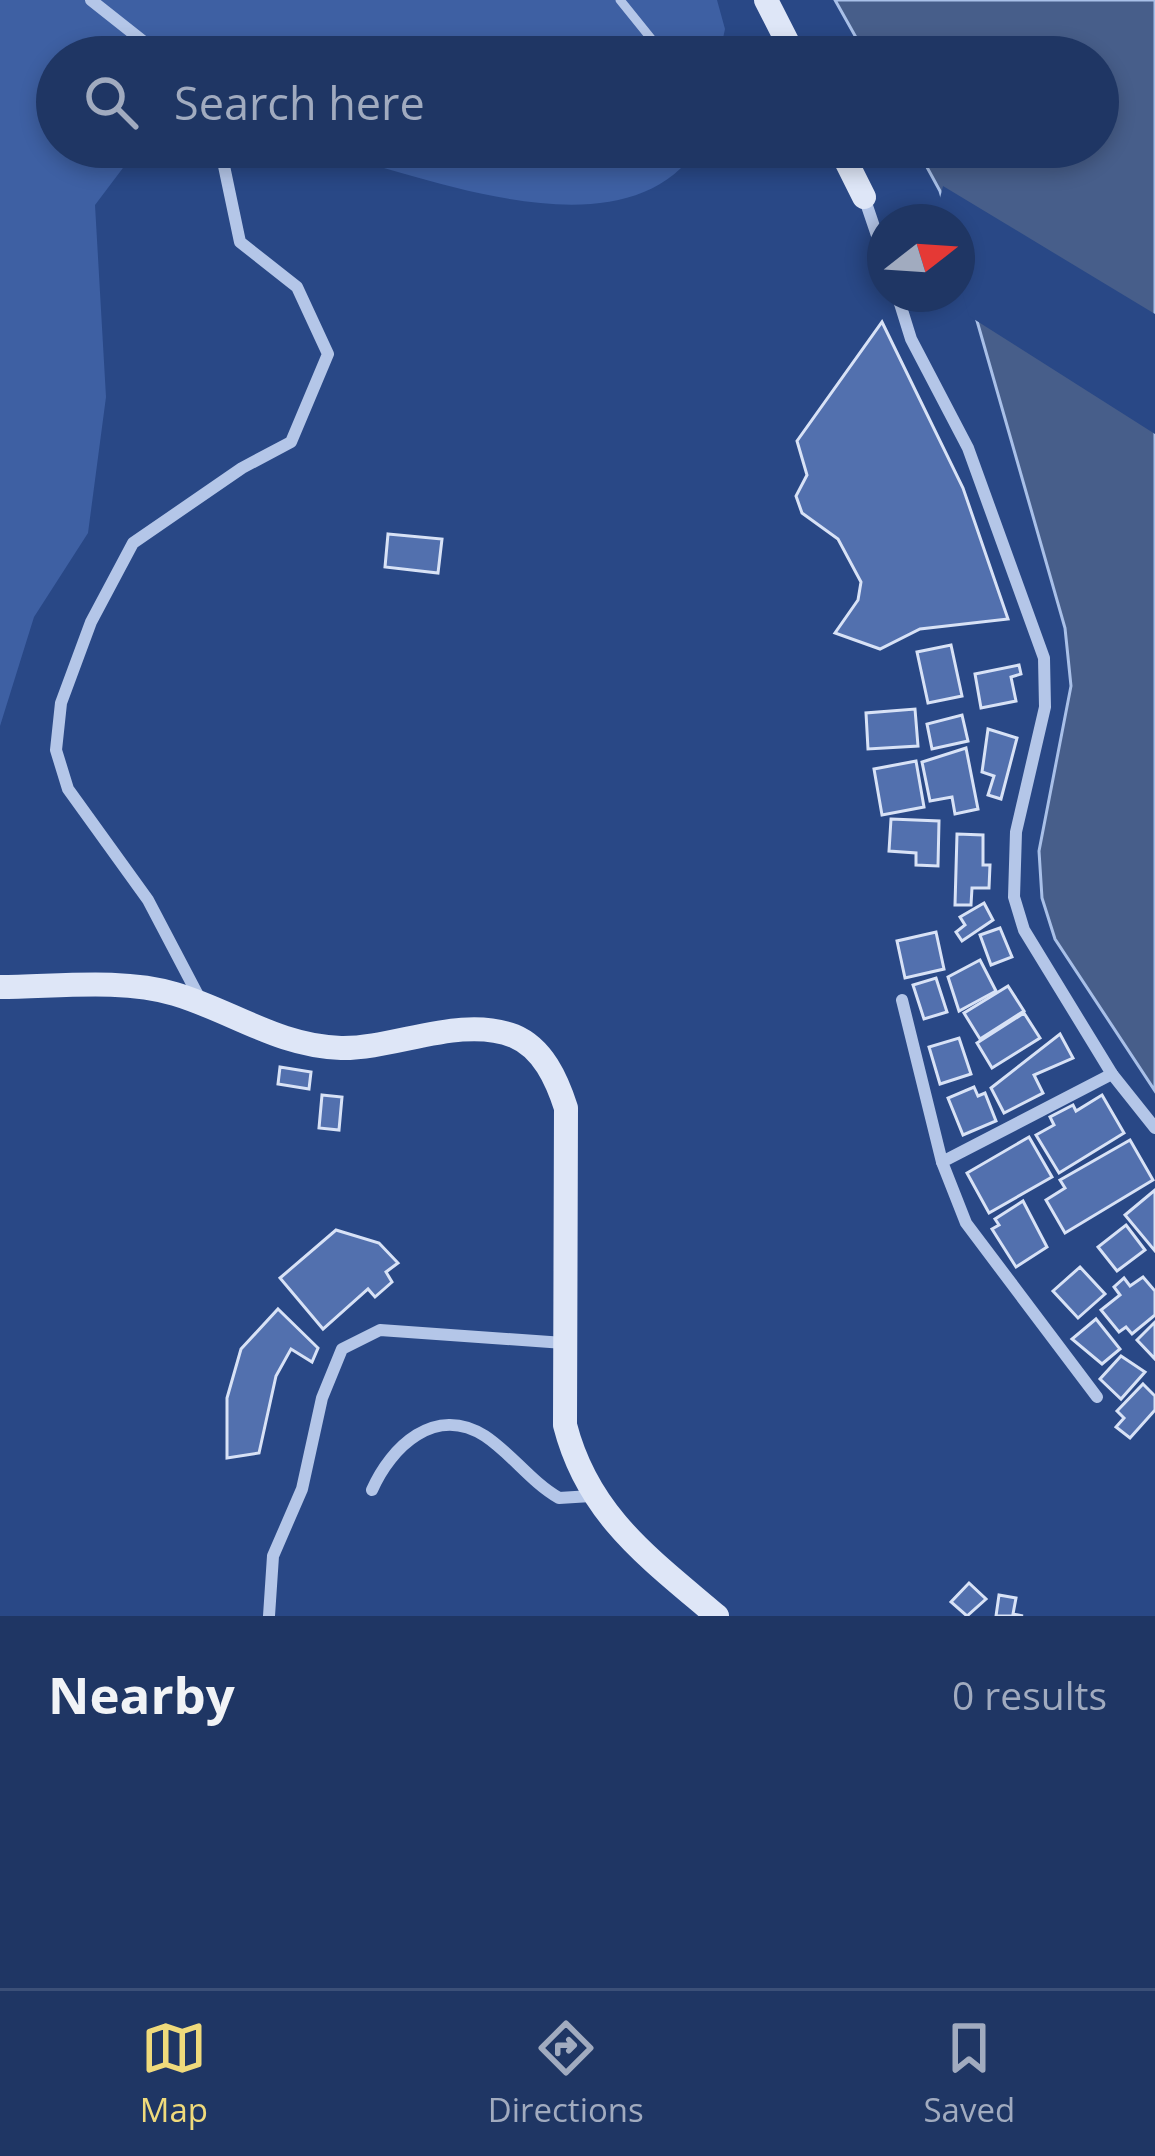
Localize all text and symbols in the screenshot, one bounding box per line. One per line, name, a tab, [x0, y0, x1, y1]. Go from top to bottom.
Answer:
search box	[36, 36, 1119, 168]
icon: search	[78, 69, 144, 135]
text: Search here	[174, 72, 425, 133]
north arrow	[867, 204, 975, 312]
text: Nearby	[48, 1659, 235, 1729]
text: 0 results	[952, 1668, 1107, 1721]
tab: Map	[140, 2015, 208, 2132]
tab: Directions	[488, 2015, 644, 2132]
tab: Saved	[923, 2015, 1015, 2132]

